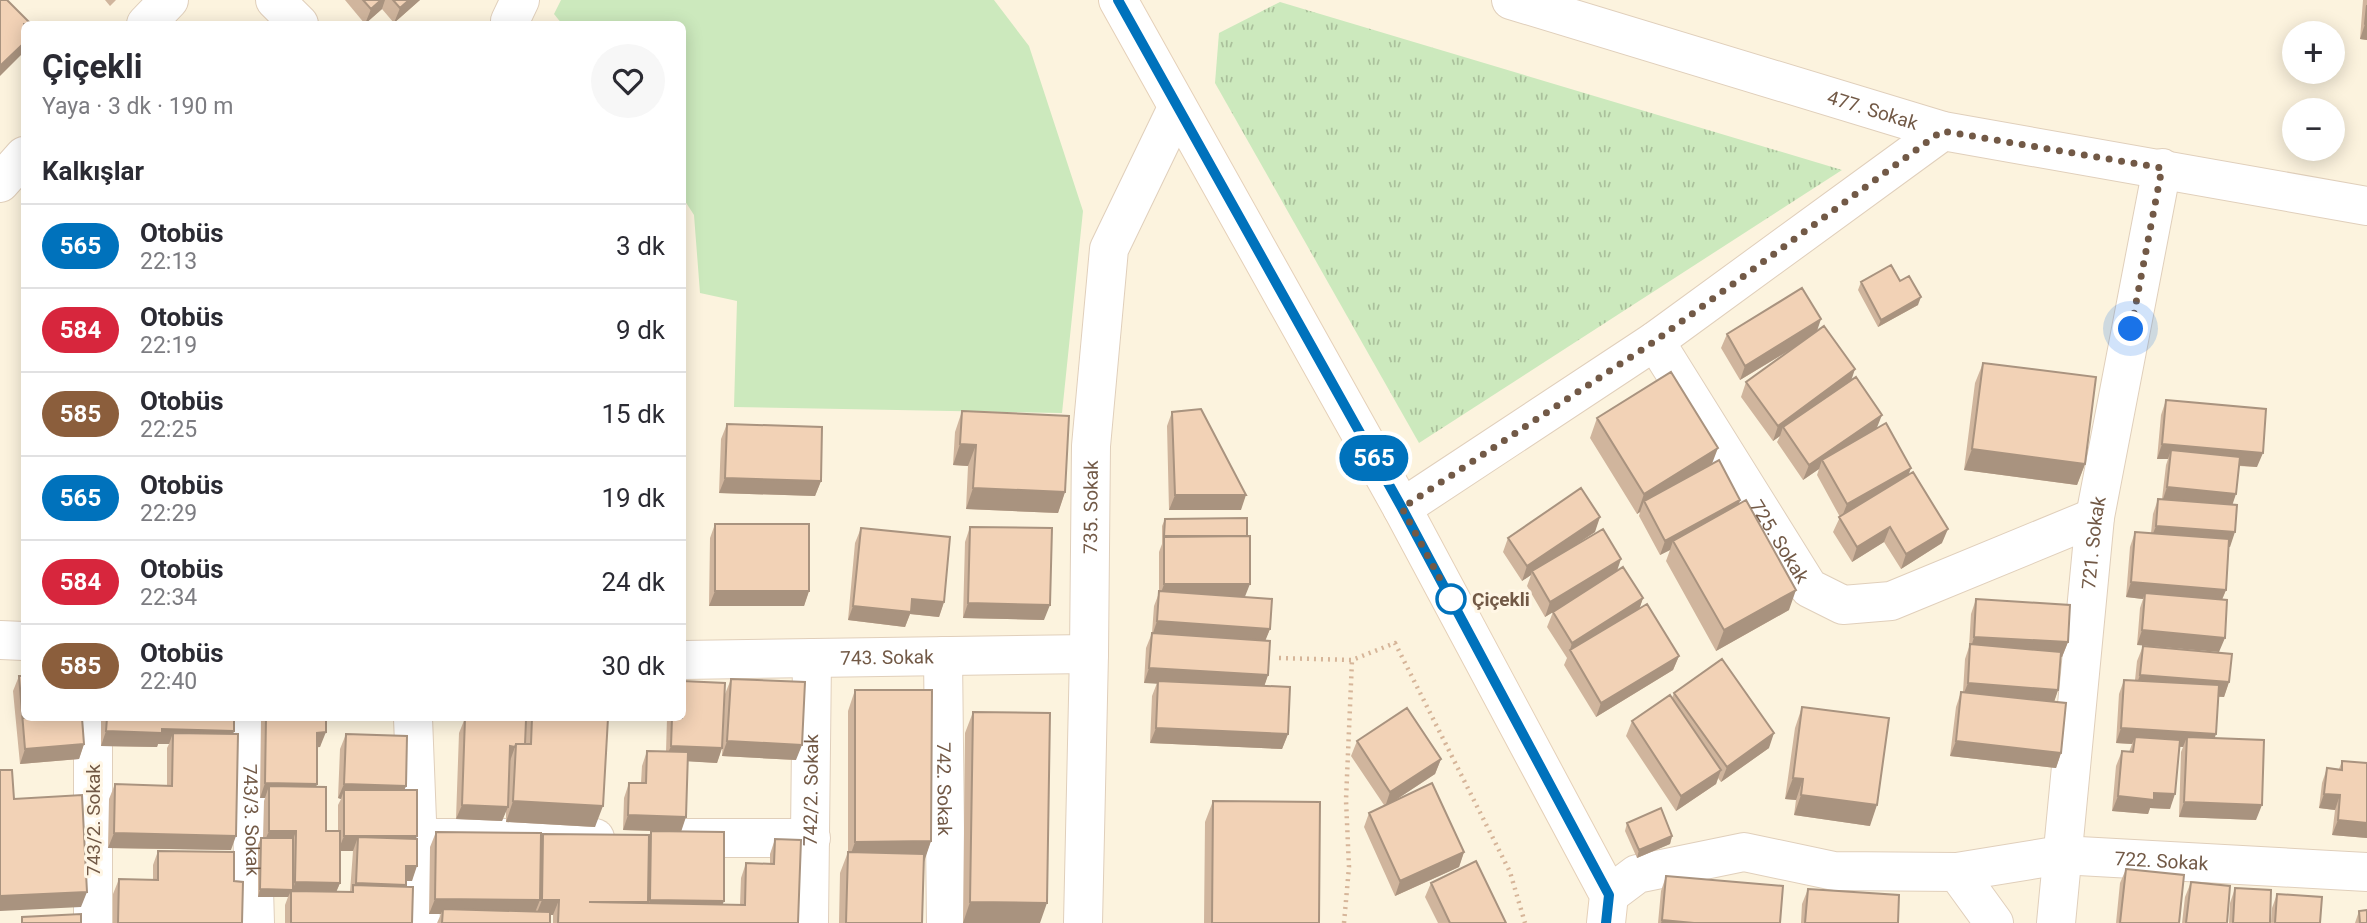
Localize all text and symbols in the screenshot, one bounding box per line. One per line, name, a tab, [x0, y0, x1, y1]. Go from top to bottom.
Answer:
map controls	[2282, 21, 2345, 161]
button: +	[2282, 21, 2345, 84]
button: heart	[591, 44, 665, 118]
text: Çiçekli	[42, 47, 142, 86]
street label: 477. Sokak	[1824, 86, 1921, 135]
text: Yaya · 3 dk · 190 m	[42, 93, 233, 120]
button: −	[2282, 98, 2345, 161]
text: Kalkışlar	[42, 156, 144, 186]
text: Otobüs	[140, 218, 224, 248]
text: 3 dk	[616, 231, 665, 261]
text: 565	[60, 232, 101, 260]
text: 22:13	[140, 248, 197, 275]
text: Otobüs	[140, 302, 224, 332]
your location	[2113, 311, 2148, 346]
text: 9 dk	[616, 315, 665, 345]
text: 584	[60, 316, 101, 344]
text: 22:19	[140, 332, 197, 359]
text: Otobüs	[140, 386, 224, 416]
text: 15 dk	[601, 399, 665, 429]
text: 585	[60, 400, 101, 428]
text: 22:25	[140, 416, 197, 443]
line badge: 565	[1334, 435, 1414, 481]
text: 565	[1353, 444, 1395, 472]
street label: 735. Sokak	[1079, 460, 1103, 554]
text: Otobüs	[140, 470, 224, 500]
text: 19 dk	[601, 483, 665, 513]
text: 565	[60, 484, 101, 512]
street label: 721. Sokak	[2077, 494, 2111, 590]
street label: 725. Sokak	[1745, 496, 1814, 588]
text: 22:29	[140, 500, 197, 527]
text: Otobüs	[140, 554, 224, 584]
text: 24 dk	[601, 567, 665, 597]
text: 584	[60, 568, 101, 596]
text: 22:34	[140, 584, 197, 611]
marker: Çiçekli	[1436, 584, 1466, 614]
place label: Çiçekli	[1472, 588, 1530, 611]
text: Otobüs	[140, 638, 224, 668]
street label: 743. Sokak	[840, 645, 934, 670]
text: 30 dk	[601, 651, 665, 681]
text: 585	[60, 652, 101, 680]
text: 22:40	[140, 668, 197, 695]
street label: 742/2. Sokak	[799, 733, 823, 846]
street label: 742. Sokak	[932, 742, 956, 836]
street label: 743/2. Sokak	[82, 764, 105, 876]
street label: 743/3. Sokak	[238, 764, 265, 877]
street label: 722. Sokak	[2114, 847, 2209, 875]

